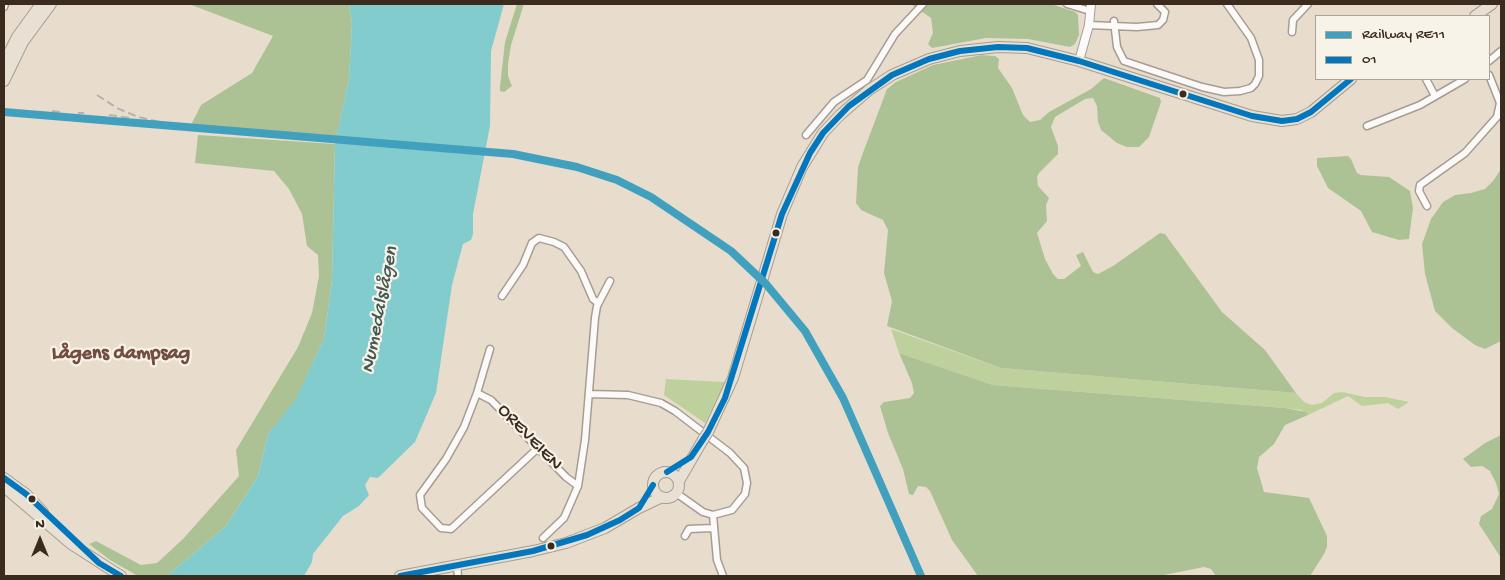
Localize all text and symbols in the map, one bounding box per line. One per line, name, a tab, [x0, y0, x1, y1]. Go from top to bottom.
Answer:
legend	[1315, 15, 1490, 80]
text: Railway RE11	[1362, 26, 1445, 44]
text: 01	[1362, 51, 1377, 69]
unlabelled marker	[1178, 89, 1188, 99]
unlabelled marker	[771, 228, 781, 238]
water label: Numedalslågen	[357, 245, 405, 375]
district label: Lågens dampsag	[52, 343, 190, 367]
street label: OREVEIEN	[491, 400, 567, 476]
unlabelled marker	[27, 494, 37, 504]
north arrow	[15, 515, 65, 565]
text: N	[35, 516, 45, 533]
unlabelled marker	[546, 541, 556, 551]

